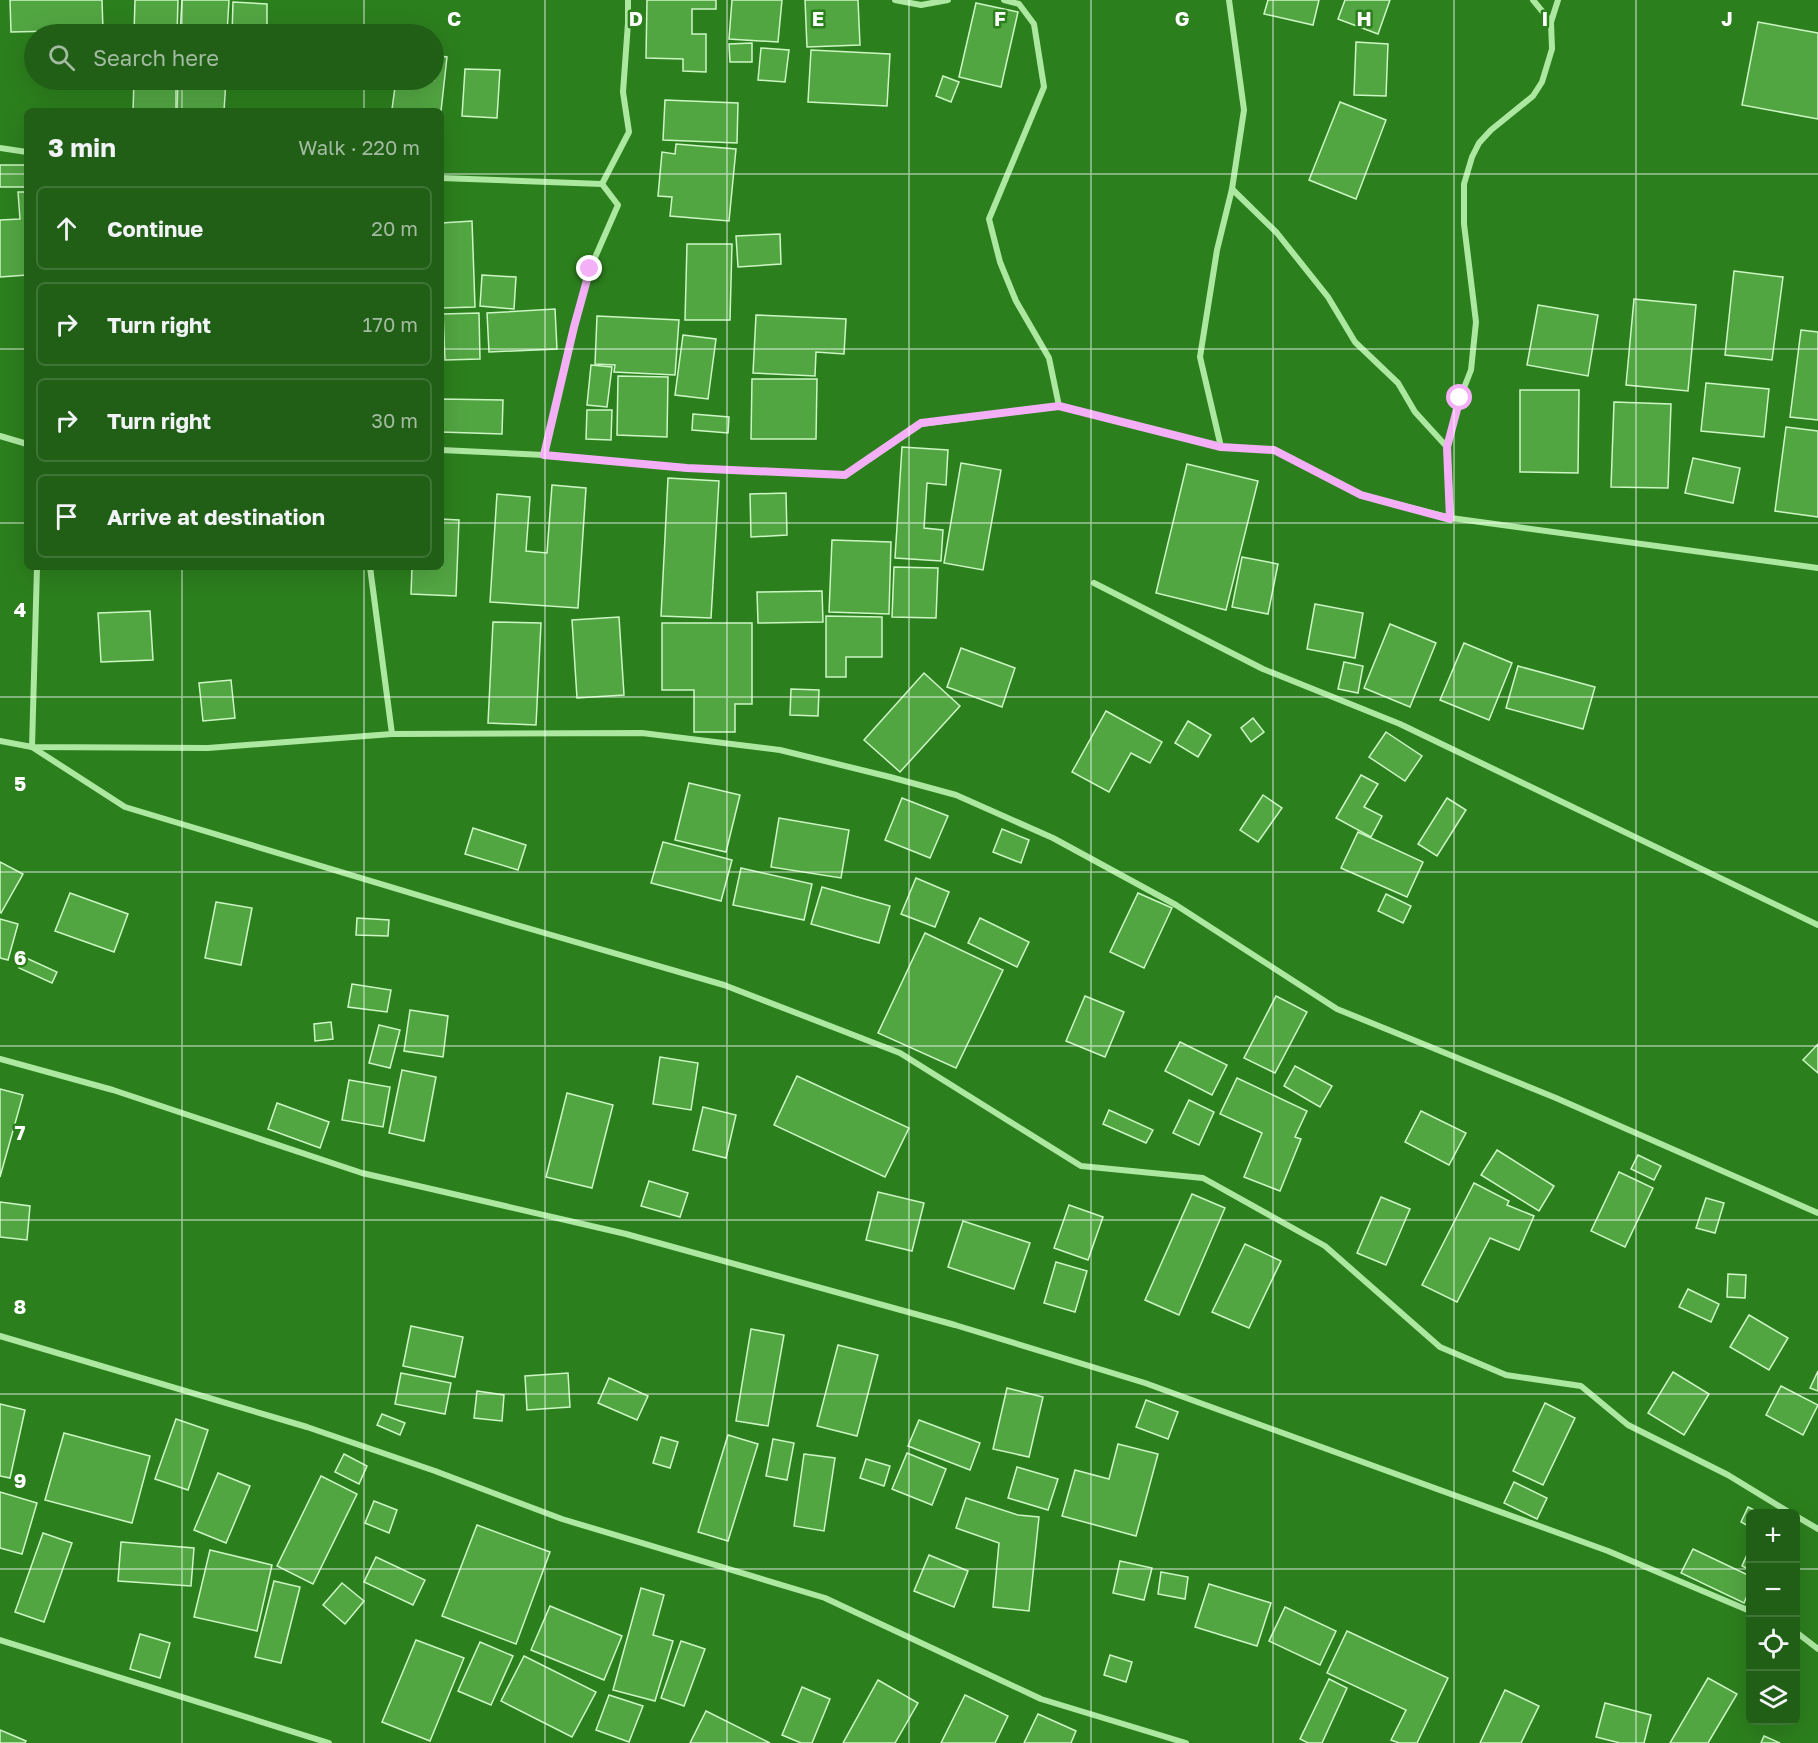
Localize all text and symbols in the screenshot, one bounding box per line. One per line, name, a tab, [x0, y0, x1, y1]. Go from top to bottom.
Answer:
text: C	[447, 6, 461, 30]
text: D	[629, 6, 643, 30]
text: E	[812, 6, 824, 30]
text: F	[994, 6, 1006, 30]
text: G	[1175, 6, 1189, 30]
text: H	[1356, 6, 1372, 30]
text: I	[1542, 6, 1548, 30]
text: J	[1721, 6, 1733, 30]
search box	[24, 24, 444, 90]
icon: search	[45, 41, 78, 74]
text: Search here	[93, 44, 219, 71]
text: 3 min	[48, 132, 116, 163]
text: Walk · 220 m	[298, 135, 420, 159]
icon: ahead	[50, 212, 83, 245]
text: Continue	[107, 215, 203, 242]
text: 20 m	[371, 216, 418, 240]
route end	[576, 255, 602, 281]
icon: right	[50, 308, 83, 341]
text: Turn right	[107, 311, 211, 338]
text: 170 m	[363, 312, 418, 336]
route start	[1446, 384, 1472, 410]
icon: right	[50, 404, 83, 437]
text: Turn right	[107, 407, 211, 434]
text: 30 m	[371, 408, 418, 432]
icon: arrive	[50, 500, 83, 533]
text: Arrive at destination	[107, 503, 325, 530]
text: 4	[14, 597, 26, 621]
text: 5	[14, 771, 26, 795]
text: 6	[14, 945, 26, 969]
text: 7	[15, 1120, 26, 1144]
text: 8	[14, 1294, 26, 1318]
text: 9	[14, 1468, 26, 1492]
map controls	[1746, 1509, 1800, 1725]
button: +	[1746, 1509, 1800, 1563]
button: −	[1746, 1563, 1800, 1617]
button: locate	[1746, 1617, 1800, 1671]
button: layers	[1746, 1671, 1800, 1725]

